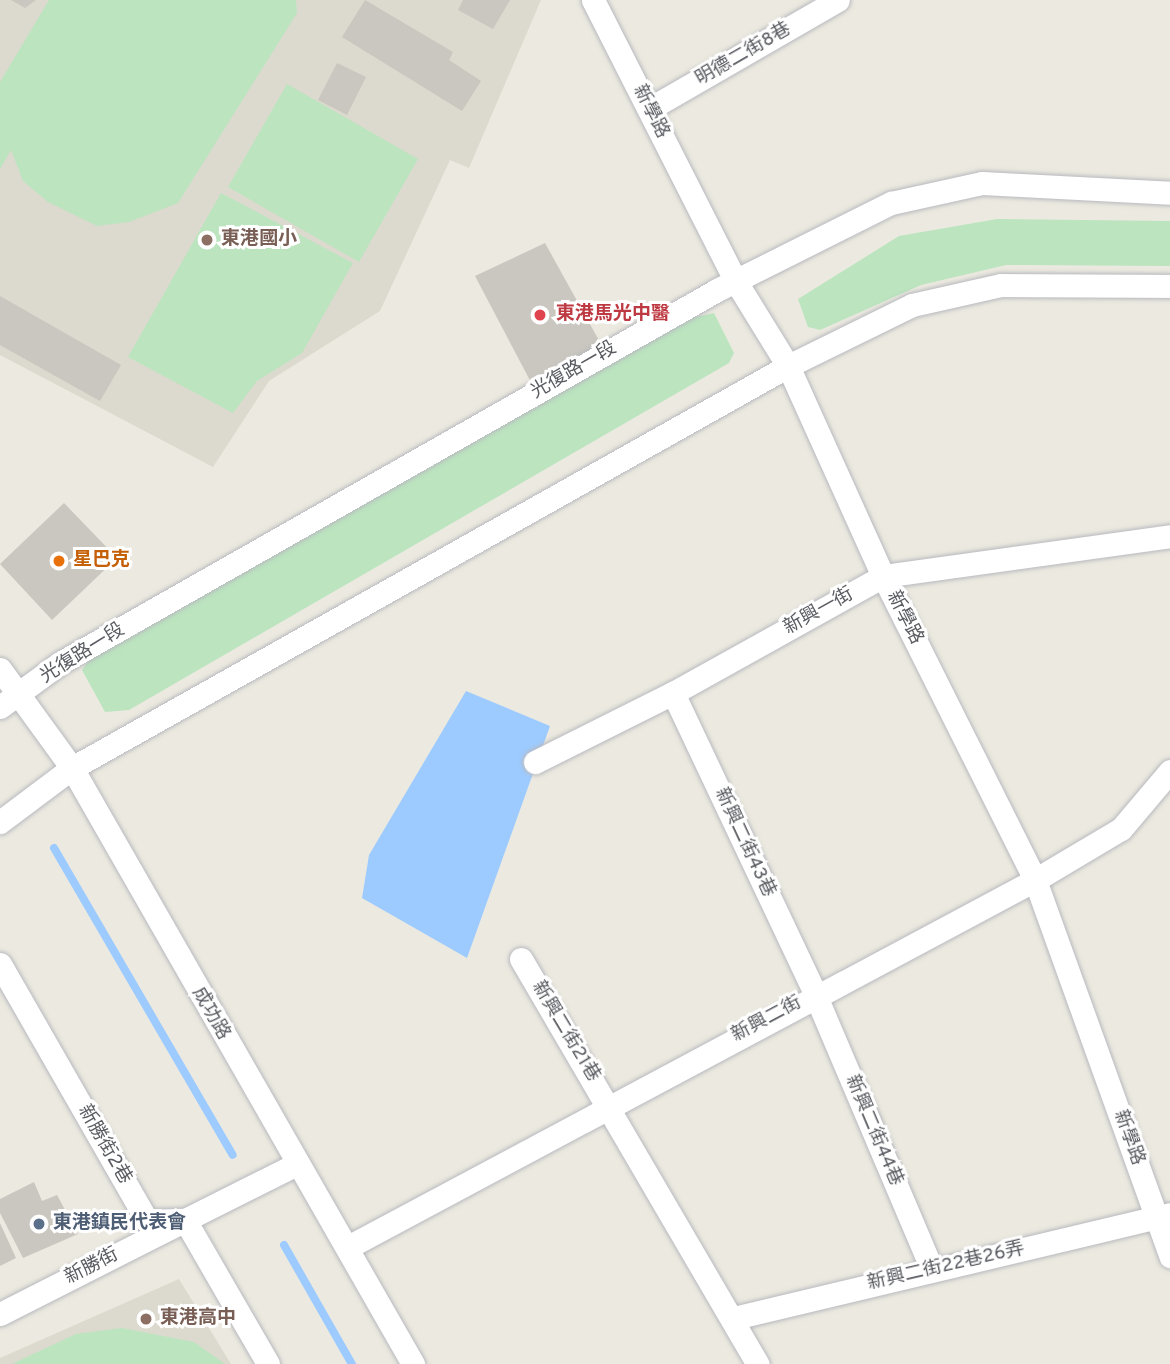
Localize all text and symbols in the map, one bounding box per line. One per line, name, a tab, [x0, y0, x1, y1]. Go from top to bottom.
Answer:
street label: 明德二街8巷	[692, 18, 796, 92]
street label: 新學路	[627, 81, 673, 143]
place label: 東港國小	[221, 229, 297, 251]
marker: 東港國小	[199, 232, 215, 248]
place label: 東港馬光中醫	[556, 304, 670, 326]
marker: 東港馬光中醫	[530, 305, 550, 325]
street label: 光復路一段	[527, 337, 621, 405]
place label: 星巴克	[73, 550, 130, 572]
marker: 星巴克	[51, 553, 67, 569]
street label: 新興一街	[780, 584, 858, 640]
street label: 新學路	[881, 587, 927, 649]
street label: 光復路一段	[37, 619, 129, 689]
street label: 新興二街43巷	[709, 785, 779, 901]
street label: 新興二街21巷	[526, 977, 604, 1087]
street label: 成功路	[186, 984, 234, 1044]
street label: 新興二街	[728, 992, 806, 1048]
street label: 新興二街44巷	[839, 1072, 907, 1190]
street label: 新勝街2巷	[72, 1101, 136, 1189]
street label: 新學路	[1108, 1107, 1148, 1169]
place label: 東港鎮民代表會	[53, 1213, 186, 1235]
marker: 東港鎮民代表會	[31, 1216, 47, 1232]
street label: 新興二街22巷26弄	[865, 1238, 1027, 1296]
street label: 新勝街	[61, 1244, 123, 1290]
place label: 東港高中	[160, 1308, 236, 1330]
marker: 東港高中	[138, 1311, 154, 1327]

